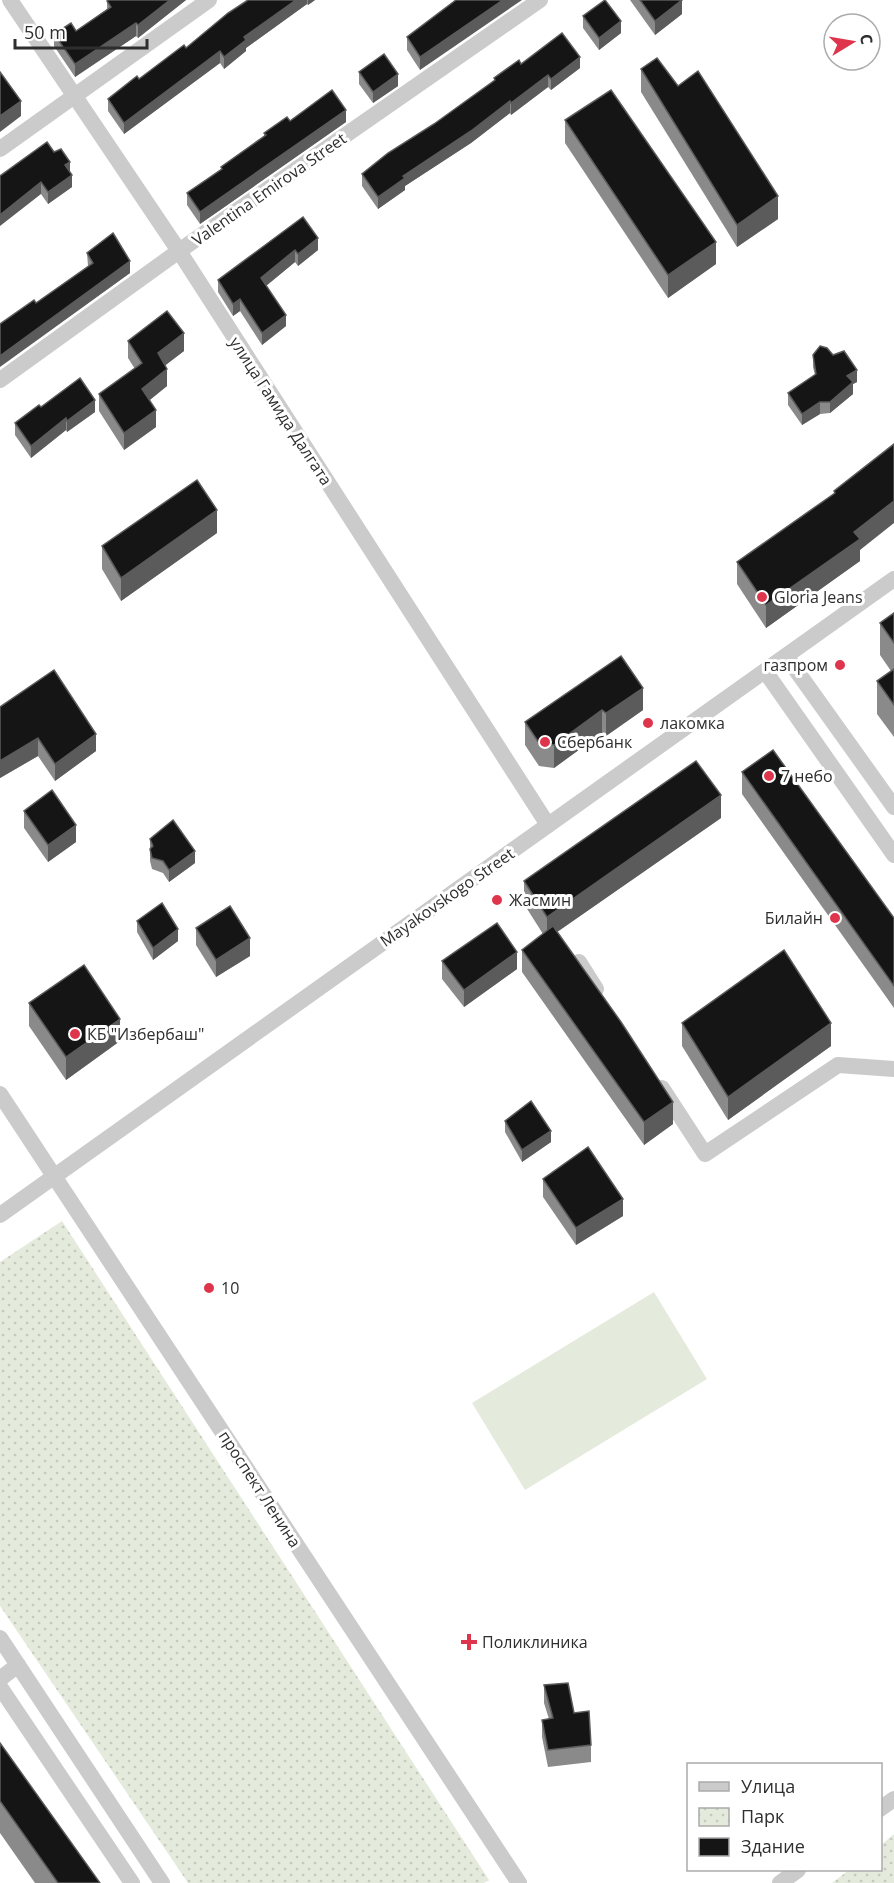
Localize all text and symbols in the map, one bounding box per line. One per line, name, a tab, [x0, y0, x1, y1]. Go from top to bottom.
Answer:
scale bar	[15, 12, 147, 50]
north arrow	[822, 12, 882, 72]
text: 50 m	[24, 20, 66, 44]
text: С	[855, 32, 878, 46]
street label: Valentina Emirova Street	[188, 127, 351, 251]
street label: улица Гамида Далгата	[225, 332, 337, 490]
place label: Gloria Jeans	[774, 586, 863, 608]
marker: Gloria Jeans	[755, 590, 769, 604]
place label: газпром	[763, 654, 828, 676]
marker: газпром	[833, 658, 847, 672]
place label: лакомка	[660, 712, 725, 734]
marker: лакомка	[641, 716, 655, 730]
place label: Сбербанк	[557, 731, 633, 753]
marker: Сбербанк	[538, 735, 552, 749]
place label: 7 небо	[781, 765, 833, 787]
marker: 7 небо	[762, 769, 776, 783]
street label: Mayakovskogo Street	[376, 842, 519, 952]
place label: Жасмин	[509, 889, 571, 911]
marker: Жасмин	[490, 893, 504, 907]
place label: Билайн	[765, 907, 823, 929]
marker: Билайн	[828, 911, 842, 925]
place label: КБ "Избербаш"	[87, 1023, 204, 1045]
marker: КБ "Избербаш"	[68, 1027, 82, 1041]
place label: 10	[221, 1277, 239, 1299]
marker: 10	[202, 1281, 216, 1295]
street label: проспект Ленина	[214, 1426, 306, 1552]
place label: Поликлиника	[482, 1631, 588, 1653]
marker: Поликлиника	[460, 1633, 478, 1651]
legend	[687, 1763, 882, 1871]
text: Улица	[741, 1774, 795, 1798]
text: Парк	[741, 1804, 785, 1828]
text: Здание	[741, 1834, 805, 1858]

